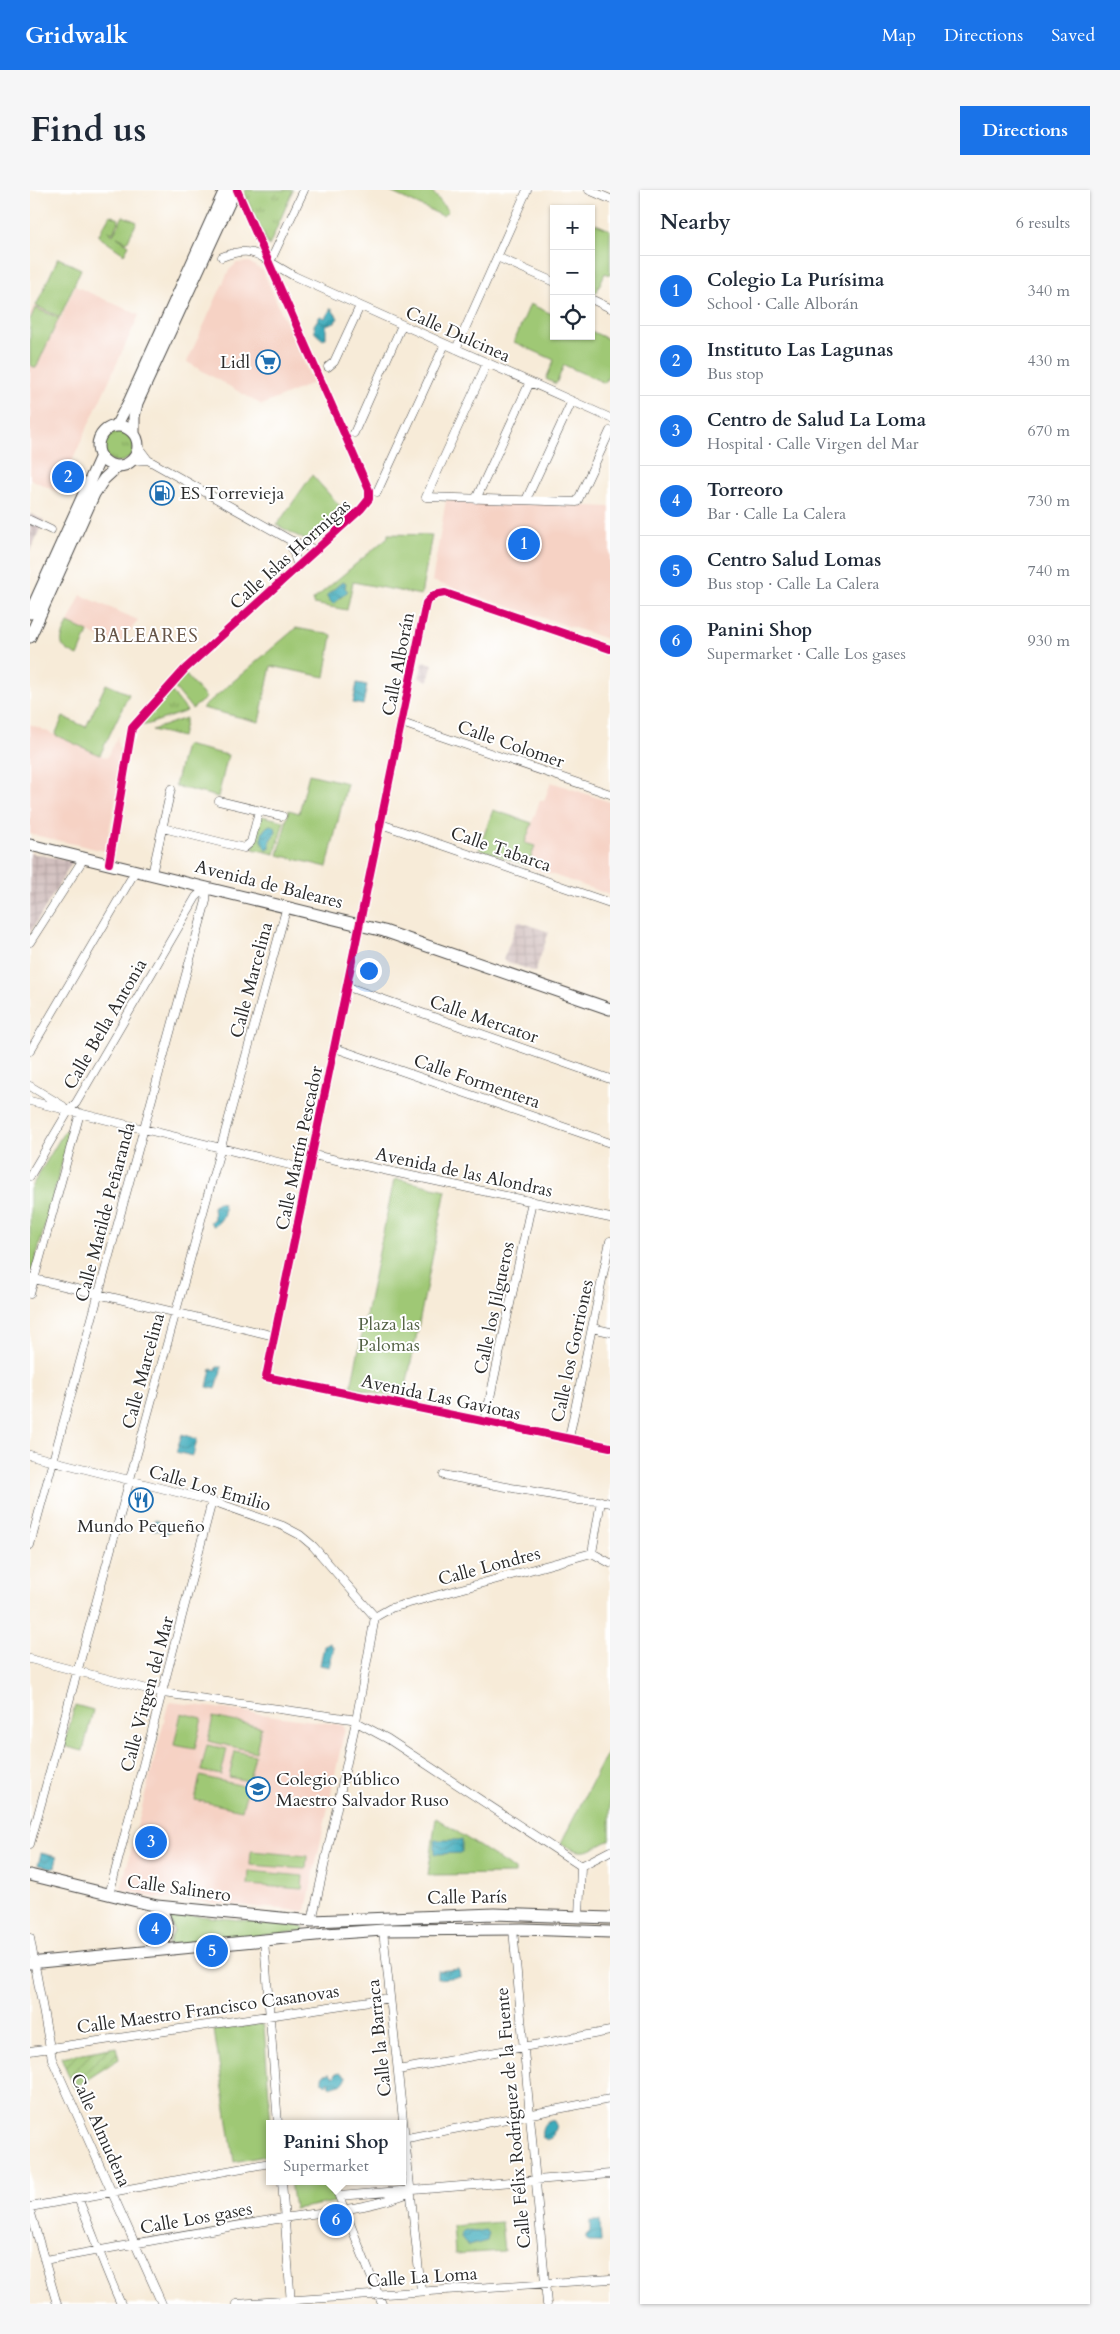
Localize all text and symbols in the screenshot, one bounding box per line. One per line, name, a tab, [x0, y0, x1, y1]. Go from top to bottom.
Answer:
text: Gridwalk	[25, 19, 128, 52]
text: Map	[882, 23, 916, 48]
text: Directions	[944, 23, 1023, 48]
text: Saved	[1051, 23, 1095, 48]
text: Find us	[30, 106, 146, 154]
button: Directions	[960, 106, 1090, 155]
map controls	[550, 205, 595, 340]
button: +	[550, 205, 595, 250]
text: Nearby	[660, 208, 731, 237]
text: 6 results	[1016, 212, 1070, 234]
button: −	[550, 250, 595, 295]
text: Colegio La Purísima	[707, 267, 884, 293]
text: 1	[672, 280, 680, 302]
text: 340 m	[1028, 280, 1070, 302]
text: School · Calle Alborán	[707, 293, 859, 315]
button: locate	[550, 295, 595, 340]
street label: Calle Dulcinea	[401, 300, 514, 369]
text: Instituto Las Lagunas	[707, 337, 893, 363]
supermarket icon: Lidl	[255, 349, 281, 375]
place label: Lidl	[220, 350, 250, 375]
text: 2	[672, 350, 680, 372]
text: 430 m	[1028, 350, 1070, 372]
text: Bus stop	[707, 363, 764, 385]
text: Centro de Salud La Loma	[707, 407, 926, 433]
text: 3	[672, 420, 680, 442]
text: 670 m	[1028, 420, 1070, 442]
text: Hospital · Calle Virgen del Mar	[707, 433, 919, 455]
pin: 2	[52, 458, 84, 496]
text: Torreoro	[707, 477, 783, 503]
fuel station icon: ES Torrevieja	[149, 480, 175, 506]
place label: ES Torrevieja	[180, 481, 285, 506]
text: 4	[672, 490, 680, 512]
text: 730 m	[1028, 490, 1070, 512]
street label: Calle Islas Hormigas	[225, 493, 356, 615]
text: Bar · Calle La Calera	[707, 503, 846, 525]
pin: 1	[508, 525, 540, 563]
text: Centro Salud Lomas	[707, 547, 881, 573]
text: 5	[672, 560, 680, 582]
text: 740 m	[1028, 560, 1070, 582]
text: Bus stop · Calle La Calera	[707, 573, 880, 595]
street label: Calle Alborán	[376, 609, 421, 718]
text: Panini Shop	[707, 617, 812, 643]
district label: BALEARES	[93, 623, 199, 649]
text: 6	[672, 630, 680, 652]
text: 930 m	[1028, 630, 1070, 652]
text: Supermarket · Calle Los gases	[707, 643, 906, 665]
street label: Calle Colomer	[454, 715, 568, 775]
street label: Calle Tabarca	[447, 821, 555, 878]
street label: Avenida de Baleares	[192, 854, 345, 915]
street label: Calle Marcelina	[224, 919, 279, 1041]
street label: Calle Bella Antonia	[58, 954, 153, 1094]
your location	[356, 958, 382, 984]
street label: Calle Mercator	[426, 989, 542, 1050]
street label: Calle Formentera	[410, 1048, 544, 1115]
street label: Calle Martín Pescador	[270, 1063, 329, 1233]
street label: Calle Matilde Peñaranda	[69, 1119, 142, 1305]
street label: Avenida de las Alondras	[373, 1141, 555, 1203]
street label: Calle los Jilgueros	[468, 1239, 521, 1377]
street label: Calle los Gorriones	[545, 1277, 600, 1425]
street label: Calle Marcelina	[116, 1310, 171, 1432]
park label: Plaza las Palomas	[358, 1312, 420, 1358]
street label: Avenida Las Gaviotas	[359, 1368, 523, 1427]
street label: Calle Los Emilio	[146, 1459, 274, 1518]
restaurant icon: Mundo Pequeño	[128, 1487, 154, 1513]
place label: Mundo Pequeño	[77, 1514, 205, 1539]
street label: Calle Londres	[435, 1541, 543, 1592]
street label: Calle Virgen del Mar	[115, 1613, 180, 1775]
place label: Colegio Público Maestro Salvador Ruso	[276, 1767, 449, 1813]
school or university icon: Colegio Público Maestro Salvador Ruso	[245, 1776, 271, 1802]
pin: 3	[135, 1823, 167, 1861]
street label: Calle Salinero	[125, 1869, 233, 1908]
street label: Calle París	[427, 1884, 507, 1911]
pin: 4	[139, 1910, 171, 1948]
pin: 5	[196, 1932, 228, 1970]
street label: Calle la Barraca	[361, 1978, 398, 2098]
street label: Calle Maestro Francisco Casanovas	[75, 1979, 341, 2040]
street label: Calle Félix Rodríguez de la Fuente	[490, 1986, 537, 2250]
street label: Calle Almudena	[64, 2069, 137, 2191]
popup	[266, 2120, 406, 2185]
text: Panini Shop	[283, 2129, 389, 2155]
text: Supermarket	[283, 2155, 369, 2177]
street label: Calle Los gases	[138, 2196, 254, 2241]
pin: 6	[320, 2201, 352, 2239]
street label: Calle La Loma	[366, 2261, 478, 2294]

